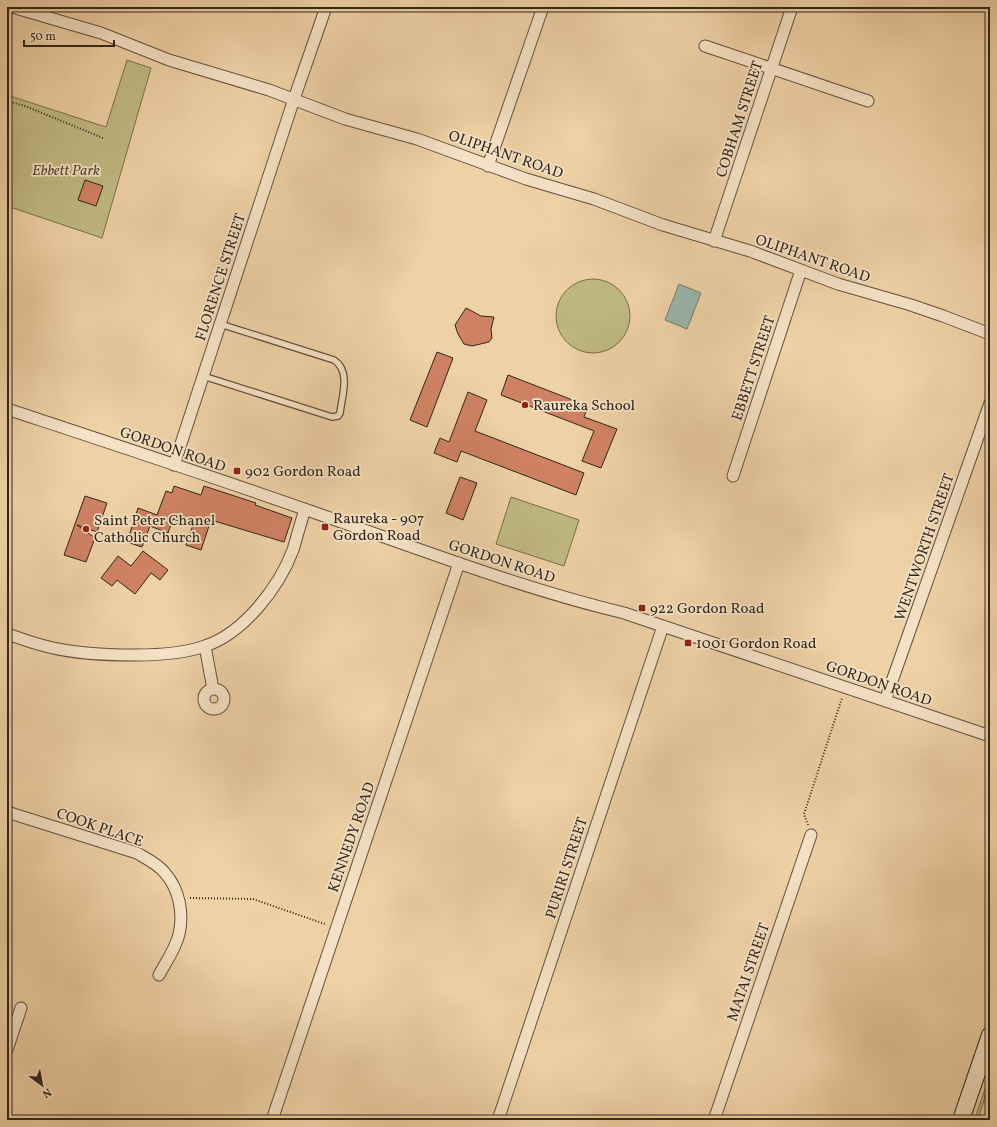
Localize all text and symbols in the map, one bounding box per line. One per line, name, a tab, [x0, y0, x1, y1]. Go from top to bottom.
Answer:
scale bar	[24, 22, 114, 48]
text: 50 m	[30, 29, 56, 45]
street label: COBHAM STREET	[712, 58, 769, 180]
street label: OLIPHANT ROAD	[445, 126, 566, 185]
park label: Ebbett Park	[32, 161, 100, 182]
street label: FLORENCE STREET	[191, 211, 252, 344]
street label: OLIPHANT ROAD	[752, 230, 873, 289]
street label: EBBETT STREET	[728, 313, 781, 424]
place label: Raureka School	[533, 396, 635, 417]
marker: Raureka School	[520, 400, 530, 410]
street label: GORDON ROAD	[117, 422, 228, 478]
place label: 902 Gordon Road	[245, 462, 361, 483]
marker: 902 Gordon Road	[232, 466, 242, 476]
street label: WENTWORTH STREET	[890, 471, 961, 624]
place label: Raureka - 907 Gordon Road	[333, 509, 424, 547]
place label: Saint Peter Chanel Catholic Church	[94, 511, 215, 549]
marker: Raureka - 907 Gordon Road	[320, 522, 330, 532]
marker: Saint Peter Chanel Catholic Church	[81, 524, 91, 534]
street label: GORDON ROAD	[446, 535, 557, 590]
place label: 922 Gordon Road	[650, 599, 764, 620]
marker: 922 Gordon Road	[637, 603, 647, 613]
place label: 1001 Gordon Road	[696, 634, 816, 655]
marker: 1001 Gordon Road	[683, 638, 693, 648]
street label: GORDON ROAD	[823, 656, 934, 712]
street label: KENNEDY ROAD	[324, 779, 381, 895]
street label: COOK PLACE	[53, 804, 146, 853]
street label: PURIRI STREET	[541, 815, 594, 922]
street label: MATAI STREET	[723, 920, 776, 1025]
north arrow	[22, 1065, 62, 1105]
text: N	[39, 1084, 54, 1101]

